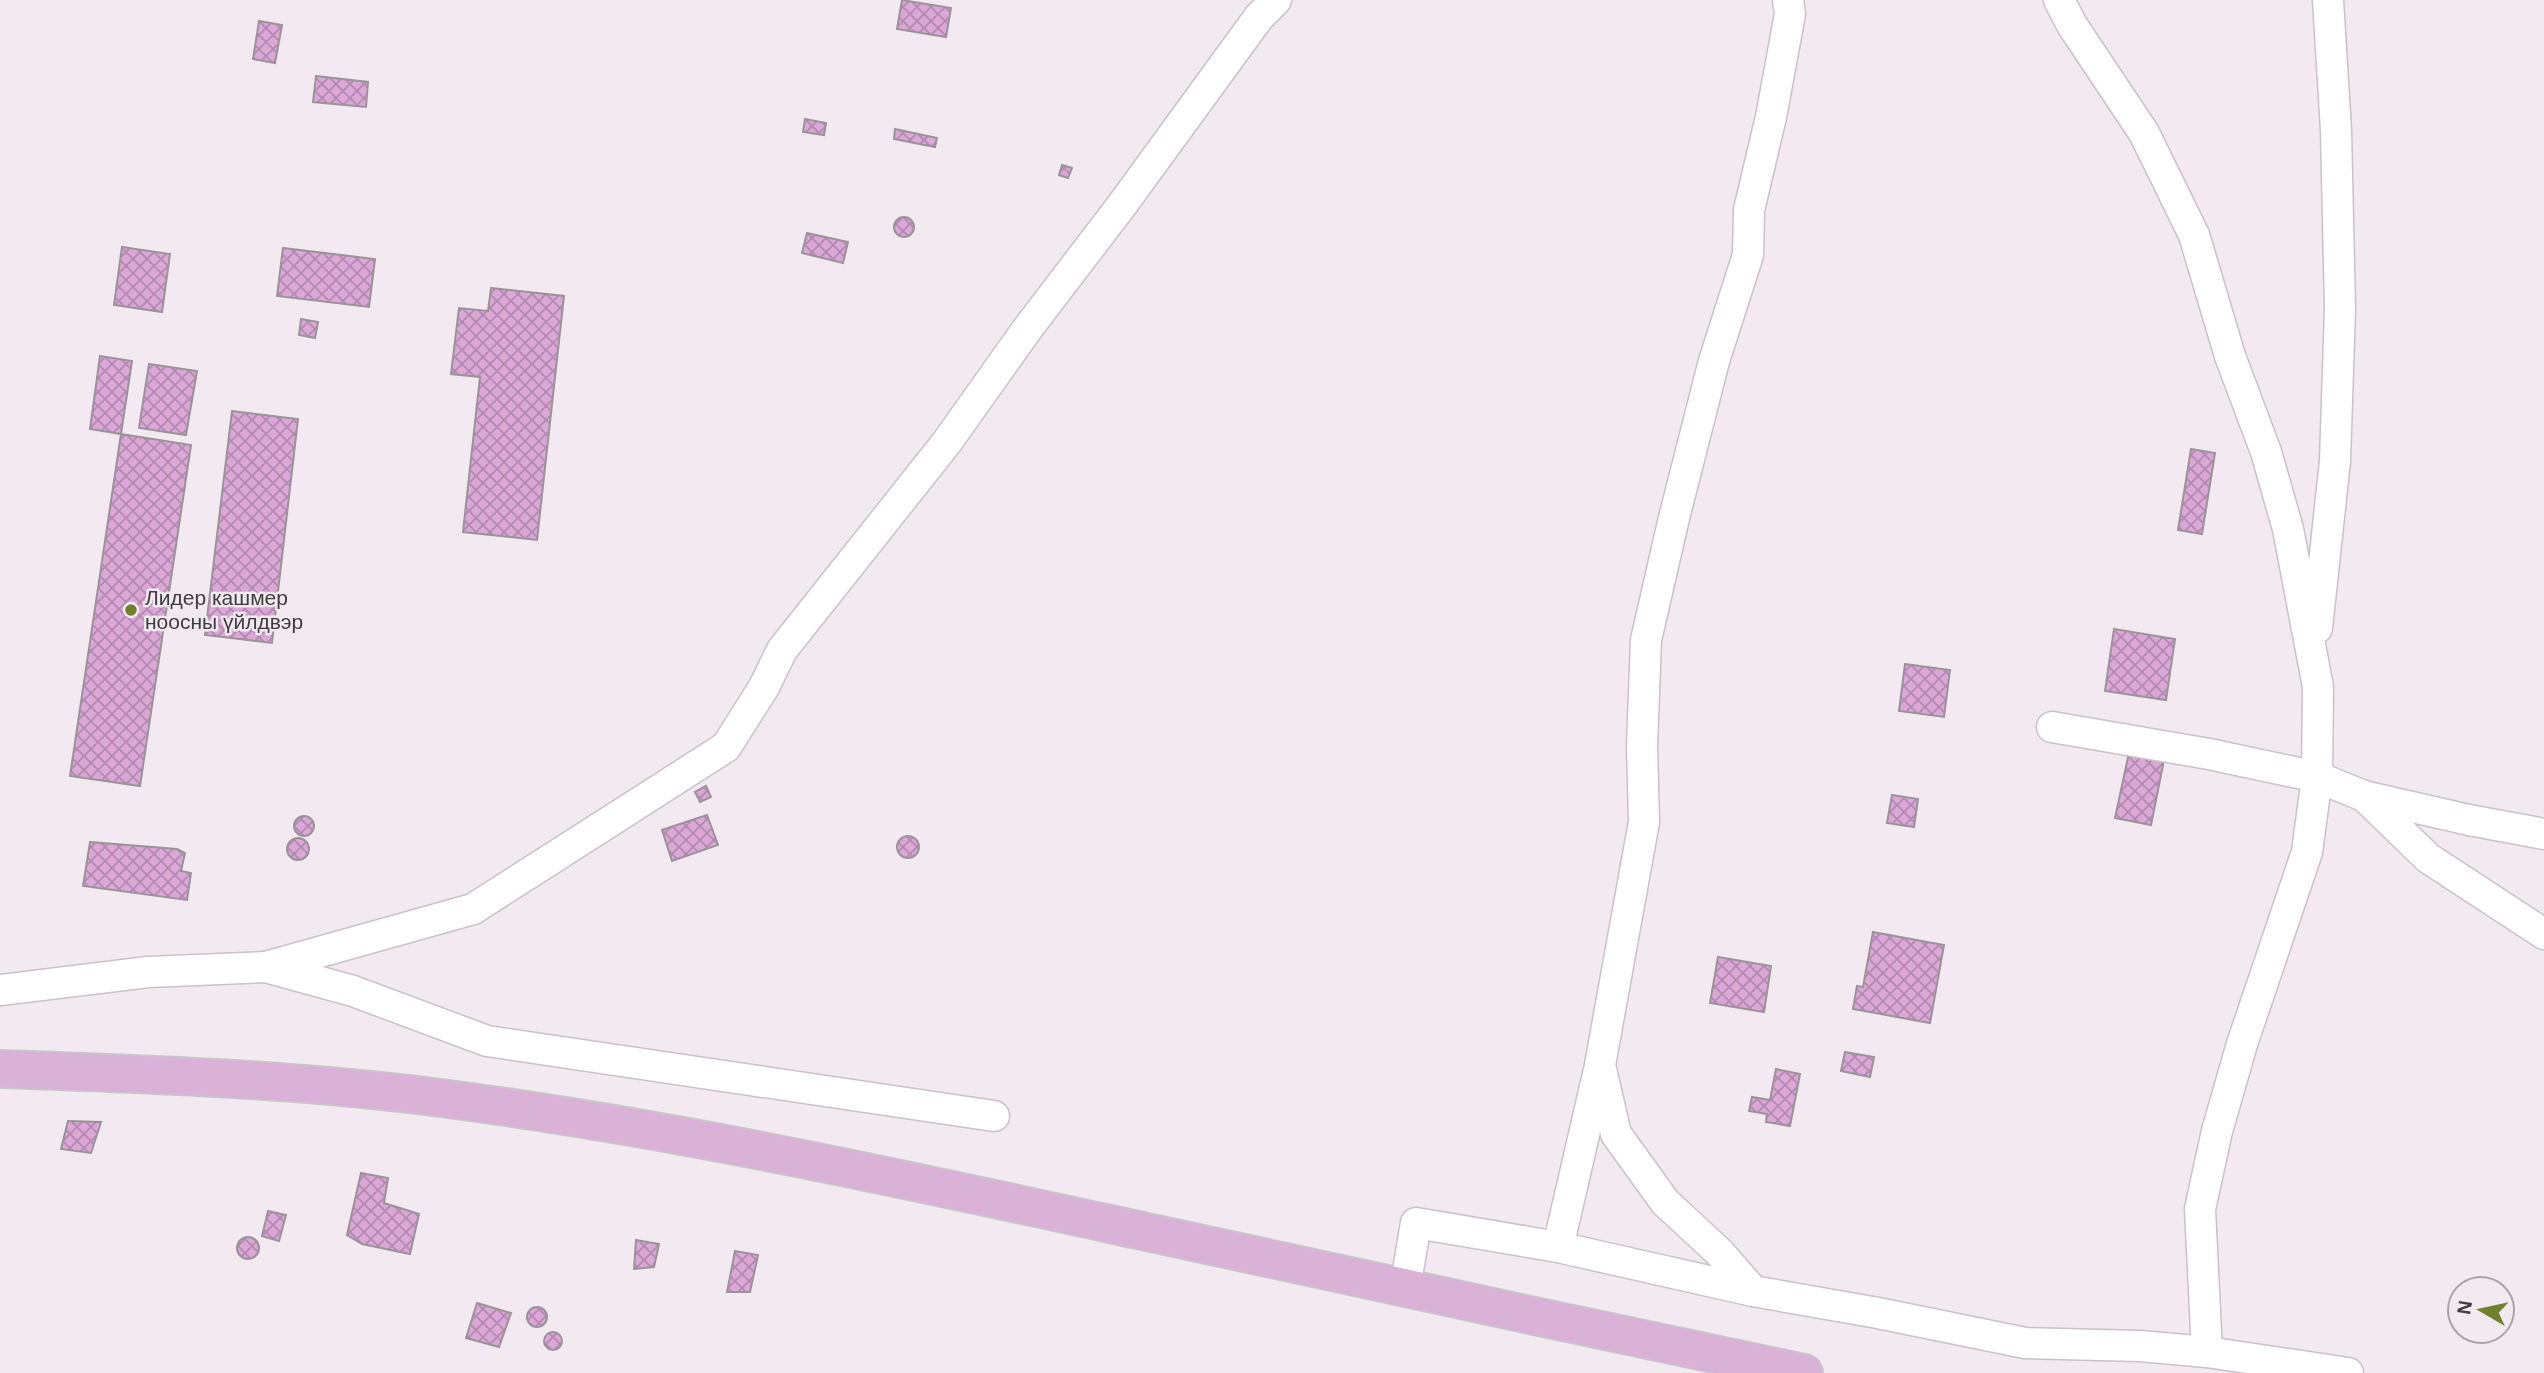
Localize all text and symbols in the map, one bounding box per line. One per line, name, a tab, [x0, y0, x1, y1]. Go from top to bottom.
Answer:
place label: Лидер кашмер ноосны үйлдвэр	[145, 586, 303, 633]
marker: Лидер кашмер ноосны үйлдвэр	[123, 602, 139, 618]
north arrow	[2446, 1275, 2516, 1345]
text: N	[2453, 1299, 2476, 1316]

